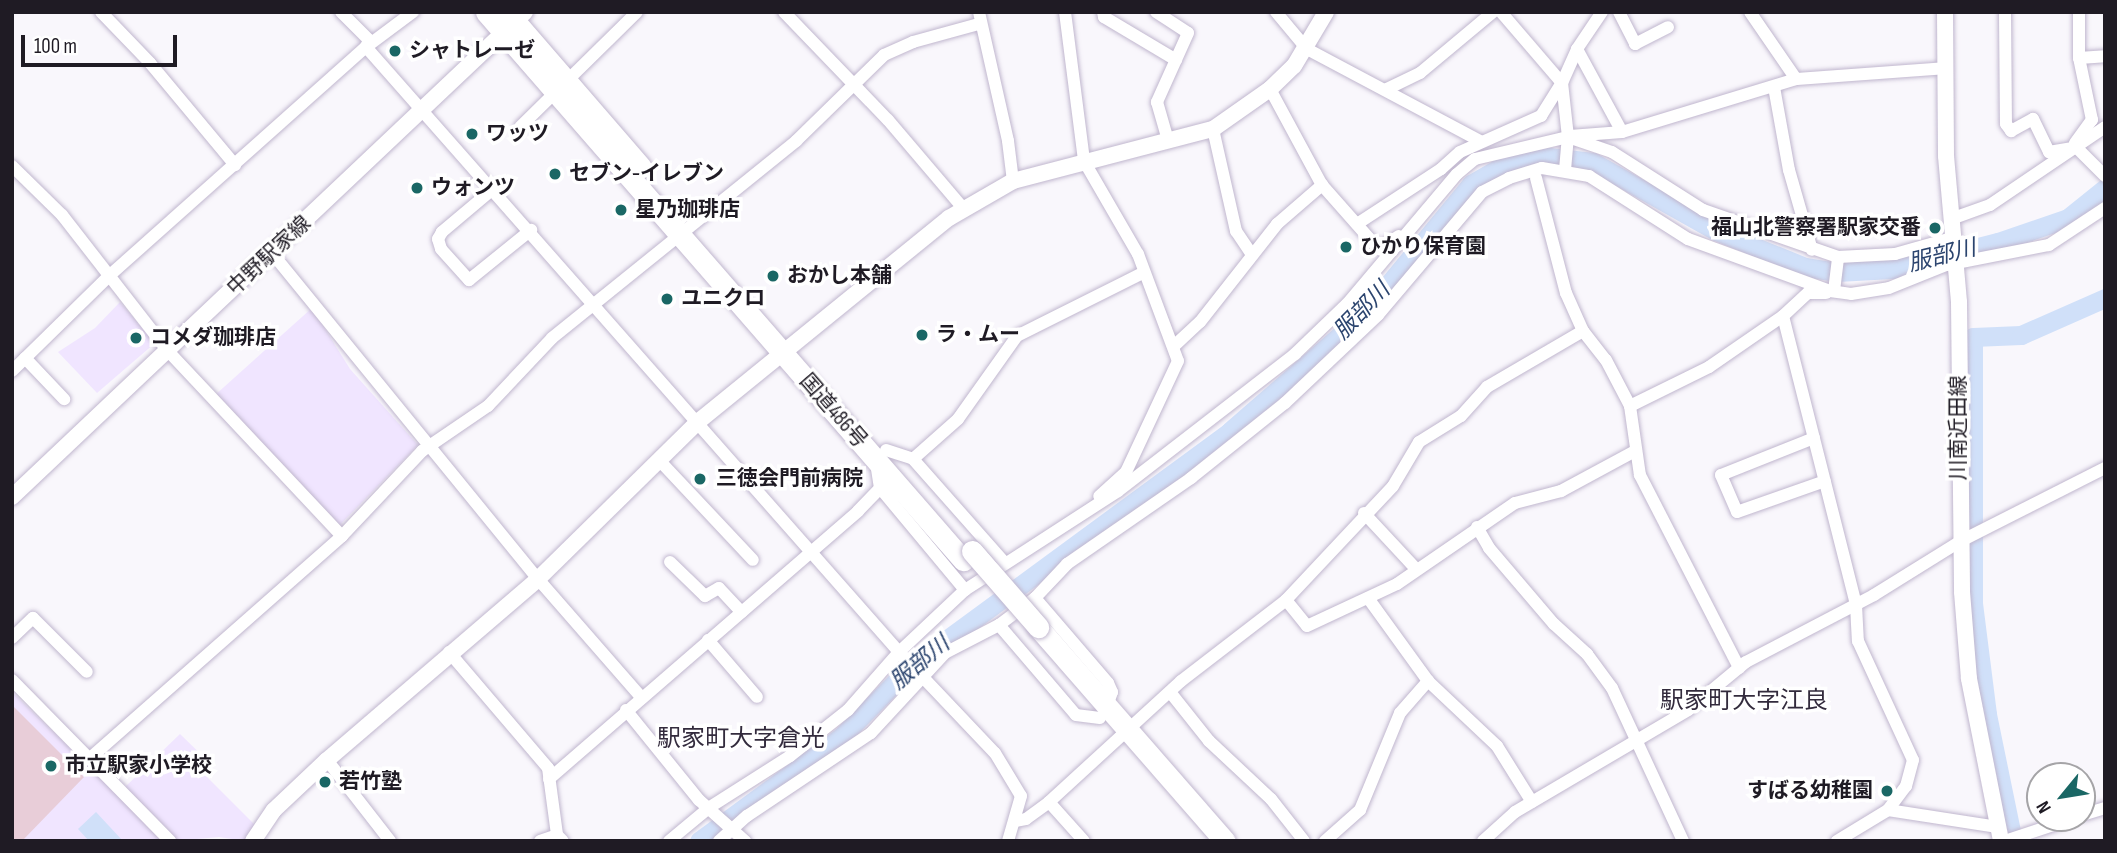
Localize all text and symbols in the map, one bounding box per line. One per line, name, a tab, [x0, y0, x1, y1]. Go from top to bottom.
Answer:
scale bar	[24, 21, 180, 65]
text: 100 m	[34, 34, 77, 59]
place label: シャトレーゼ	[409, 38, 535, 64]
marker: シャトレーゼ	[387, 43, 403, 59]
place label: ワッツ	[486, 121, 549, 147]
marker: ワッツ	[464, 126, 480, 142]
place label: セブン-イレブン	[569, 161, 724, 187]
marker: セブン-イレブン	[547, 166, 563, 182]
place label: ウォンツ	[431, 175, 515, 201]
marker: ウォンツ	[409, 180, 425, 196]
place label: 星乃珈琲店	[635, 197, 740, 223]
marker: 星乃珈琲店	[613, 202, 629, 218]
street label: 中野駅家線	[222, 211, 316, 301]
place label: 福山北警察署駅家交番	[1711, 215, 1921, 241]
marker: 福山北警察署駅家交番	[1927, 220, 1943, 236]
place label: ひかり保育園	[1360, 234, 1486, 260]
water label: 服部川	[1905, 234, 1979, 278]
marker: ひかり保育園	[1338, 239, 1354, 255]
place label: おかし本舗	[787, 263, 892, 289]
marker: おかし本舗	[765, 268, 781, 284]
water label: 服部川	[1328, 277, 1396, 345]
place label: ユニクロ	[681, 286, 765, 312]
marker: ユニクロ	[659, 291, 675, 307]
place label: ラ・ムー	[936, 322, 1020, 348]
place label: コメダ珈琲店	[150, 325, 276, 351]
marker: ラ・ムー	[914, 327, 930, 343]
marker: コメダ珈琲店	[128, 330, 144, 346]
street label: 国道486号	[794, 369, 872, 453]
street label: 川南近田線	[1946, 376, 1972, 480]
place label: 三徳会門前病院	[716, 466, 863, 492]
marker: 三徳会門前病院	[690, 469, 710, 489]
water label: 服部川	[885, 630, 955, 696]
district label: 駅家町大字江良	[1660, 687, 1828, 715]
district label: 駅家町大字倉光	[657, 725, 825, 753]
place label: 市立駅家小学校	[65, 753, 212, 779]
marker: 市立駅家小学校	[43, 758, 59, 774]
north arrow	[2026, 762, 2096, 832]
place label: 若竹塾	[339, 769, 402, 795]
marker: 若竹塾	[317, 774, 333, 790]
place label: すばる幼稚園	[1747, 778, 1873, 804]
marker: すばる幼稚園	[1879, 783, 1895, 799]
text: N	[2032, 797, 2057, 817]

